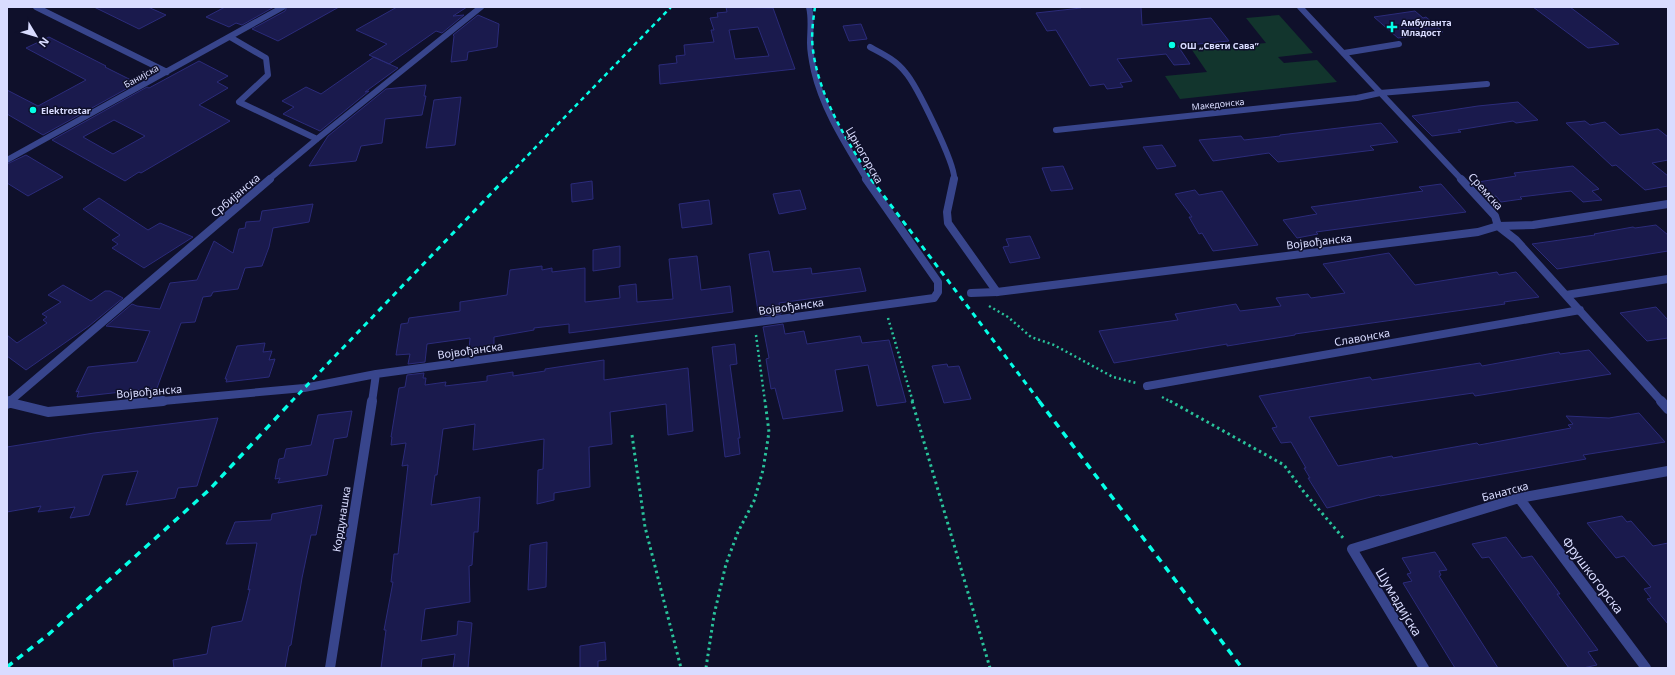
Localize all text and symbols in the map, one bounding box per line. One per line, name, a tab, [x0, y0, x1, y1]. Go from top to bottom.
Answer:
north arrow	[16, 16, 56, 56]
place label: Амбуланта Младост	[1401, 16, 1452, 39]
marker: Амбуланта Младост	[1386, 21, 1398, 33]
text: N	[36, 34, 53, 51]
place label: ОШ „Свети Сава”	[1180, 39, 1259, 52]
marker: ОШ „Свети Сава”	[1167, 40, 1177, 50]
street label: Банијска	[121, 61, 161, 91]
street label: Македонска	[1191, 95, 1245, 113]
place label: Elektrostar	[41, 104, 91, 117]
marker: Elektrostar	[28, 105, 38, 115]
street label: Црногорска	[843, 124, 887, 186]
street label: Сремска	[1465, 169, 1507, 213]
street label: Србијанска	[207, 170, 263, 220]
street label: Војвођанска	[1285, 230, 1353, 252]
street label: Војвођанска	[757, 294, 825, 318]
street label: Славонска	[1333, 325, 1391, 349]
street label: Војвођанска	[436, 338, 504, 362]
street label: Војвођанска	[115, 381, 183, 401]
street label: Банатска	[1480, 478, 1530, 504]
street label: Кордунашка	[328, 485, 354, 553]
street label: Фрушкогорска	[1558, 533, 1628, 617]
street label: Шумадијска	[1371, 564, 1427, 640]

